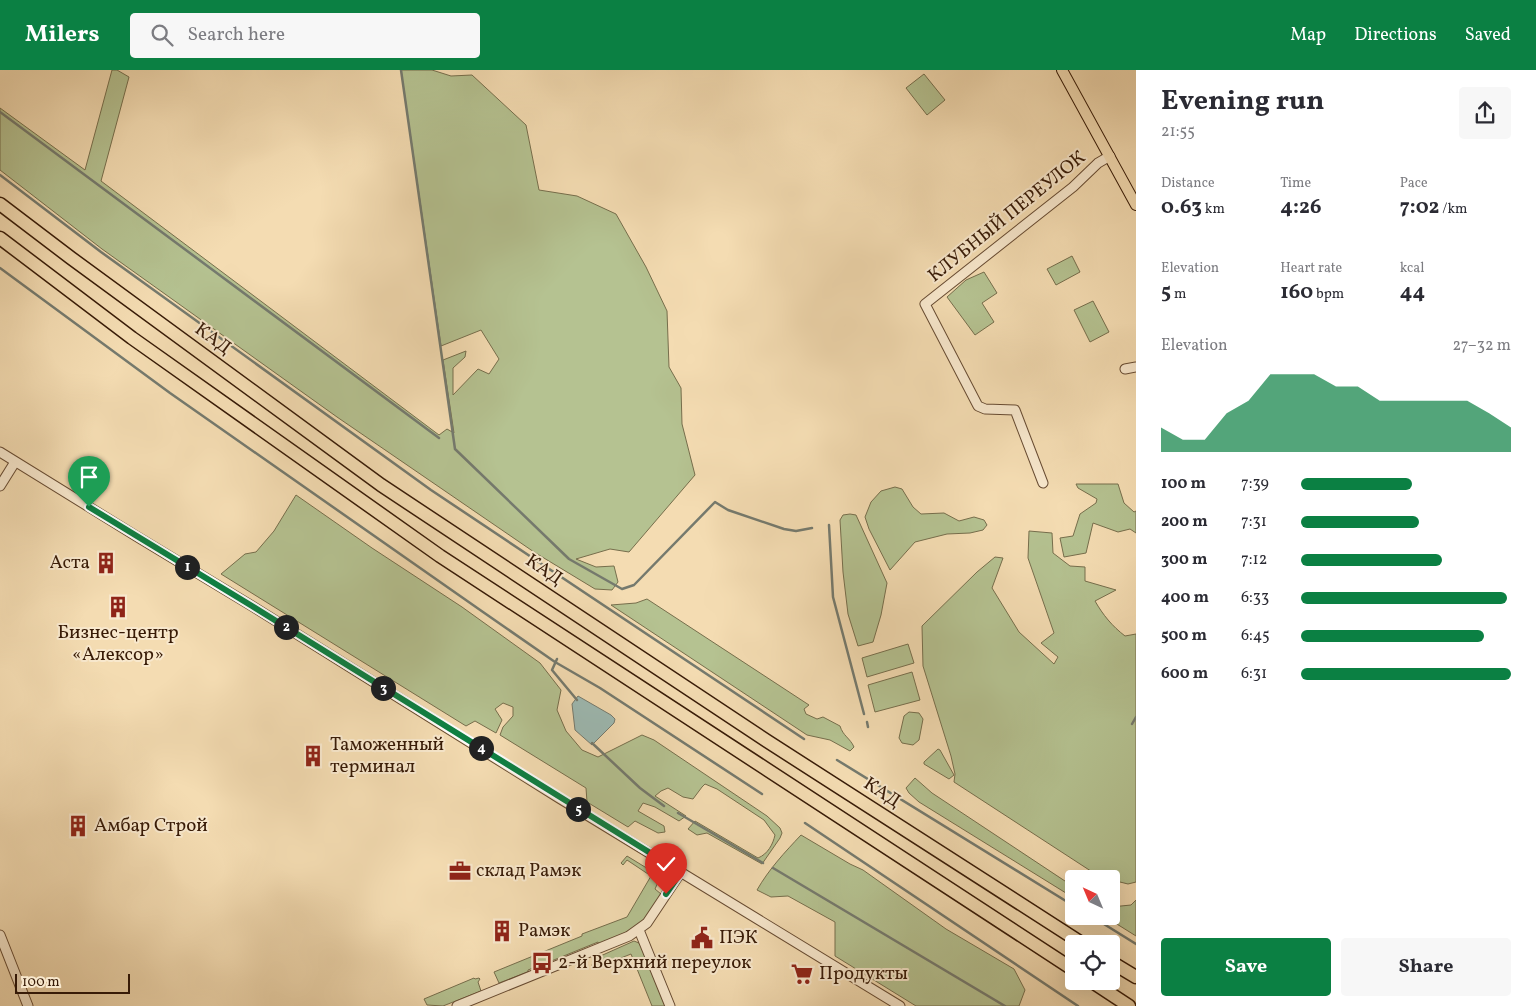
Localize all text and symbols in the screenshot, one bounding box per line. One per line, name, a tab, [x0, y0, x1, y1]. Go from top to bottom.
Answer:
search box	[130, 13, 480, 58]
text: Milers	[25, 18, 100, 52]
icon: search	[148, 21, 176, 49]
text: Search here	[188, 22, 285, 48]
text: Map	[1290, 23, 1326, 48]
text: Directions	[1354, 23, 1437, 48]
text: Saved	[1465, 23, 1511, 48]
text: Evening run	[1161, 82, 1325, 121]
button: share	[1459, 87, 1511, 139]
text: 21:55	[1161, 121, 1195, 143]
street label: КЛУБНЫЙ ПЕРЕУЛОК	[923, 145, 1091, 289]
text: Distance	[1161, 174, 1215, 193]
text: Time	[1280, 174, 1311, 193]
text: Pace	[1400, 174, 1428, 193]
text: 0.63	[1161, 193, 1202, 222]
text: 4:26	[1280, 193, 1321, 222]
text: 7:02	[1400, 193, 1440, 222]
text: km	[1202, 200, 1225, 219]
text: /km	[1440, 200, 1467, 219]
text: Elevation	[1161, 259, 1219, 278]
text: Heart rate	[1280, 259, 1342, 278]
text: kcal	[1400, 259, 1425, 278]
text: 5	[1161, 278, 1171, 307]
text: 160	[1280, 278, 1313, 307]
text: 44	[1400, 278, 1425, 307]
text: m	[1171, 285, 1186, 304]
text: bpm	[1313, 285, 1344, 304]
street label: КАД	[189, 317, 237, 361]
text: Elevation	[1161, 335, 1228, 357]
text: 27–32 m	[1452, 335, 1511, 357]
pin	[68, 456, 110, 507]
icon: arrive	[75, 463, 103, 491]
text: 100 m	[1161, 473, 1206, 495]
text: 7:39	[1241, 473, 1269, 495]
text: 200 m	[1161, 511, 1208, 533]
text: 7:31	[1241, 511, 1267, 533]
street label: КАД	[520, 548, 568, 592]
text: 300 m	[1161, 549, 1207, 571]
text: 7:12	[1241, 549, 1267, 571]
place label: Аста	[49, 550, 90, 576]
building icon: Аста	[93, 550, 119, 576]
pin: 1	[174, 554, 200, 580]
text: 1	[185, 558, 190, 577]
text: 400 m	[1161, 587, 1209, 609]
text: 6:33	[1241, 587, 1269, 609]
building icon: Бизнес-центр «Алексор»	[105, 594, 131, 620]
pin: 2	[274, 614, 298, 640]
text: 2	[283, 618, 290, 637]
place label: Бизнес-центр «Алексор»	[57, 620, 179, 668]
text: 500 m	[1161, 625, 1207, 647]
text: 6:45	[1241, 625, 1270, 647]
text: 600 m	[1161, 663, 1208, 685]
text: 6:31	[1241, 663, 1267, 685]
pin: 3	[370, 676, 396, 700]
text: 3	[380, 679, 387, 698]
place label: Таможенный терминал	[330, 732, 444, 780]
pin: 4	[468, 736, 494, 760]
text: 4	[477, 739, 486, 758]
building icon: Таможенный терминал	[300, 743, 326, 769]
street label: КАД	[858, 771, 906, 815]
pin: 5	[566, 796, 590, 822]
text: 5	[575, 800, 582, 819]
building icon: Амбар Строй	[65, 813, 91, 839]
place label: Амбар Строй	[94, 813, 208, 839]
pin	[645, 843, 687, 894]
icon: check	[652, 850, 680, 878]
office icon: склад Рамэк	[447, 858, 473, 884]
place label: склад Рамэк	[476, 858, 581, 884]
north arrow	[1065, 870, 1120, 925]
map controls	[1065, 870, 1120, 990]
building icon: Рамэк	[489, 918, 515, 944]
place label: Рамэк	[518, 918, 570, 944]
public building icon: ПЭК	[689, 925, 715, 951]
place label: ПЭК	[719, 925, 758, 951]
button: locate	[1065, 935, 1120, 990]
button: Save	[1161, 938, 1331, 996]
button: Share	[1341, 938, 1511, 996]
bus stop icon: 2-й Верхний переулок	[529, 950, 555, 976]
place label: 2-й Верхний переулок	[558, 950, 751, 976]
supermarket icon: Продукты	[789, 961, 815, 987]
place label: Продукты	[819, 961, 908, 987]
scale bar	[15, 971, 130, 994]
text: 100 m	[22, 973, 60, 992]

